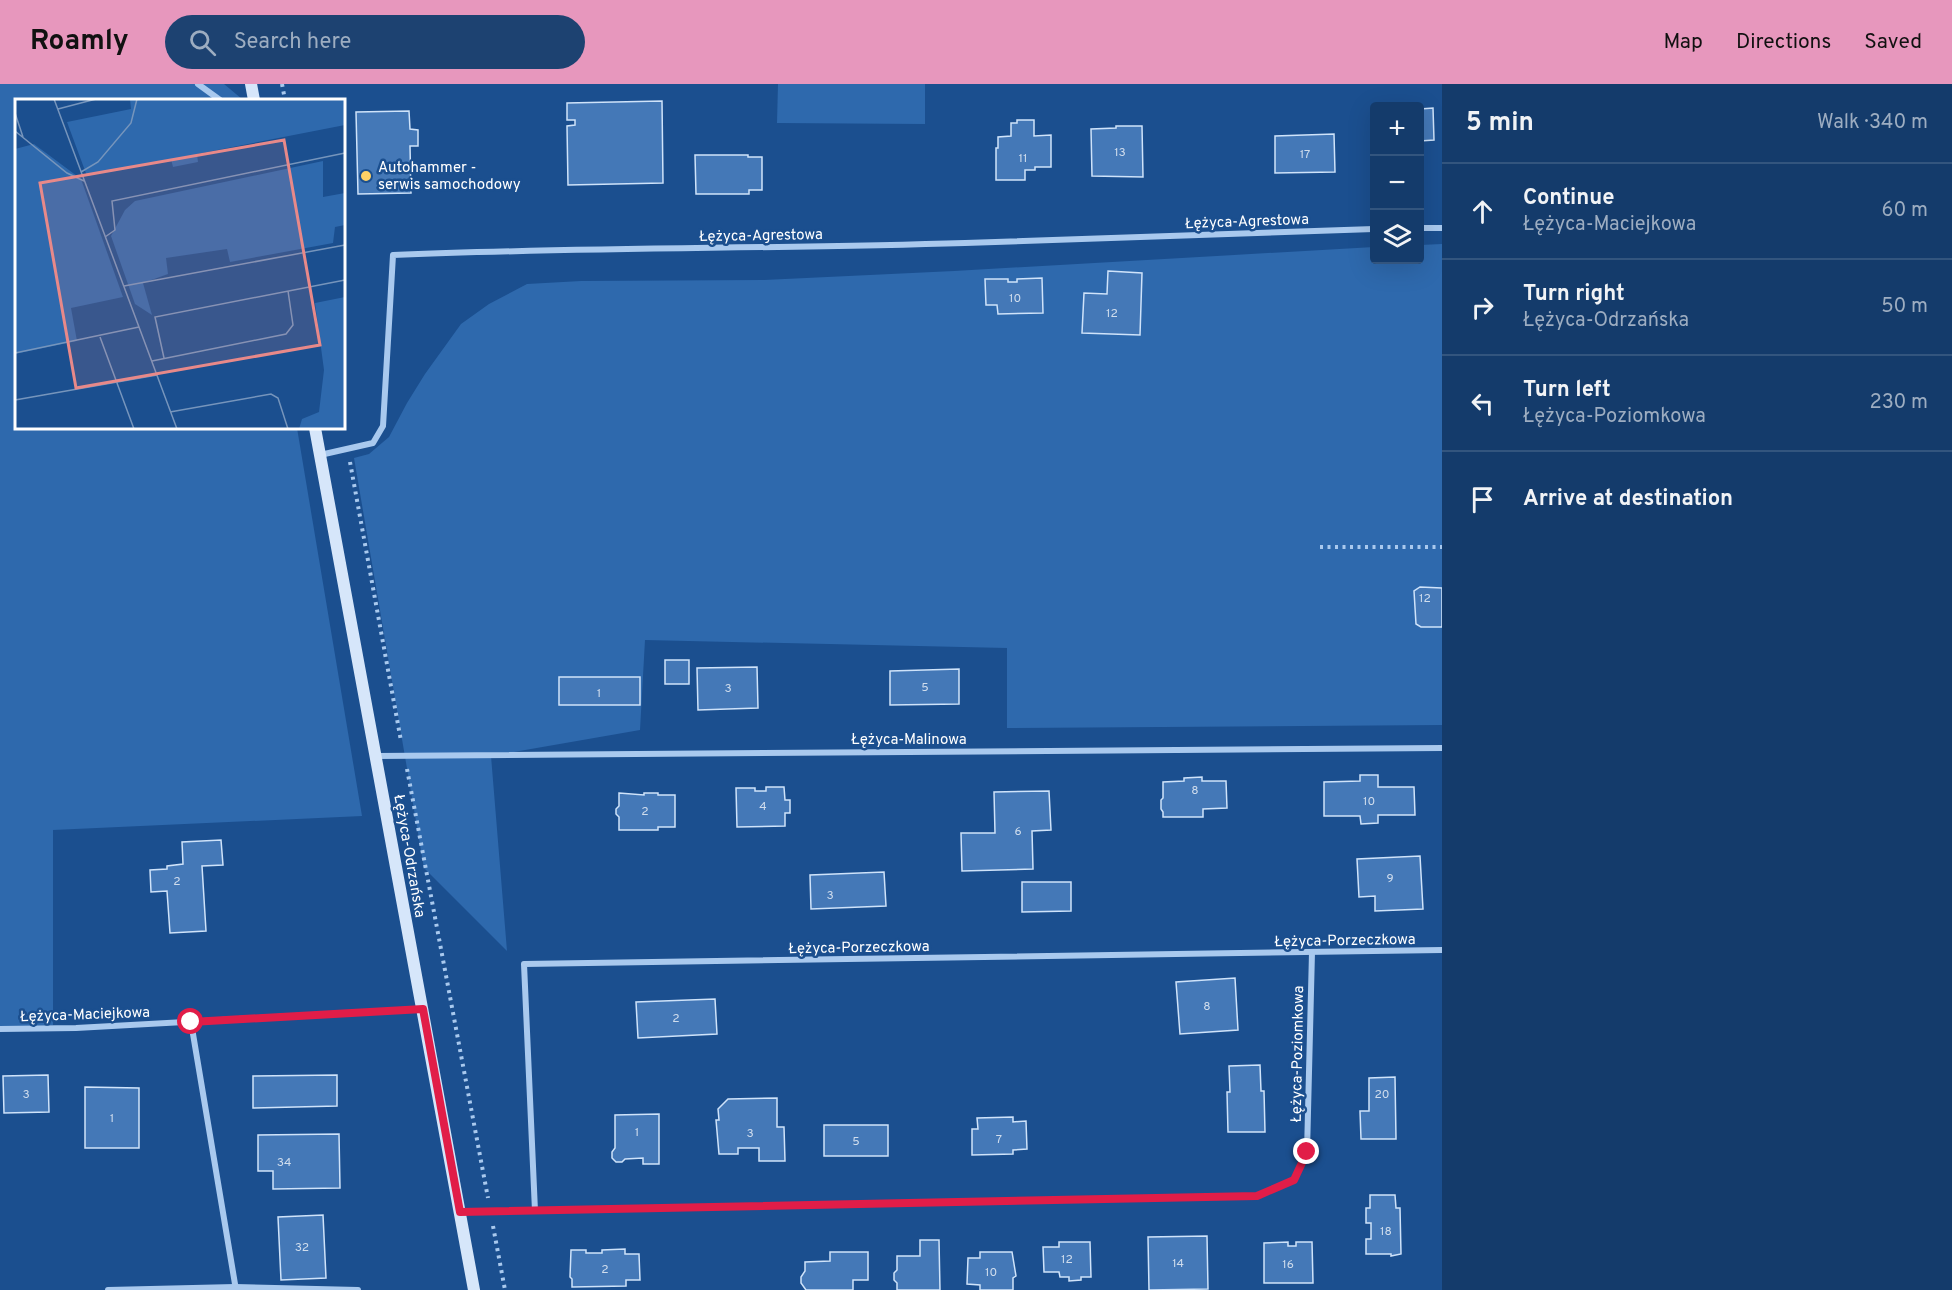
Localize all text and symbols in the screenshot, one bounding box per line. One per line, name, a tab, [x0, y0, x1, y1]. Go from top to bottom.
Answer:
search box	[165, 15, 585, 69]
text: Roamly	[30, 24, 129, 60]
icon: search	[186, 26, 219, 59]
text: Search here	[234, 29, 351, 56]
text: Map	[1663, 29, 1703, 56]
text: Directions	[1736, 29, 1831, 56]
text: Saved	[1864, 29, 1922, 56]
inset map	[15, 99, 345, 429]
map controls	[1370, 102, 1424, 264]
button: +	[1370, 102, 1424, 156]
text: 5 min	[1466, 107, 1534, 140]
text: Walk · 340 m	[1817, 110, 1928, 136]
house number: 13	[1114, 145, 1126, 161]
house number: 17	[1300, 147, 1310, 163]
house number: 11	[1019, 151, 1027, 167]
button: −	[1370, 156, 1424, 210]
place label: Autohammer - serwis samochodowy	[378, 159, 521, 195]
marker: Autohammer - serwis samochodowy	[359, 169, 373, 183]
text: Continue	[1523, 185, 1614, 212]
icon: ahead	[1466, 195, 1499, 228]
text: 60 m	[1882, 198, 1928, 224]
button: layers	[1370, 210, 1424, 264]
street label: Łężyca-Agrestowa	[1185, 211, 1309, 234]
text: Łężyca-Maciejkowa	[1523, 212, 1696, 238]
street label: Łężyca-Agrestowa	[699, 226, 823, 247]
text: Turn right	[1523, 281, 1625, 308]
house number: 10	[1009, 291, 1021, 307]
icon: right	[1466, 291, 1499, 324]
text: 50 m	[1881, 294, 1928, 320]
house number: 12	[1106, 306, 1118, 322]
text: Łężyca-Odrzańska	[1523, 308, 1689, 334]
text: Turn left	[1523, 377, 1611, 404]
icon: left	[1466, 387, 1499, 420]
text: 230 m	[1869, 390, 1928, 416]
text: Łężyca-Poziomkowa	[1523, 404, 1706, 430]
icon: arrive	[1466, 483, 1499, 516]
text: Arrive at destination	[1523, 486, 1733, 513]
house number: 12	[1419, 591, 1431, 607]
house number: 5	[921, 680, 929, 696]
house number: 3	[724, 681, 732, 697]
house number: 1	[597, 686, 601, 702]
street label: Łężyca-Malinowa	[851, 731, 967, 750]
house number: 8	[1191, 783, 1199, 799]
street label: Łężyca-Odrzańska	[388, 793, 429, 919]
house number: 10	[1363, 794, 1375, 810]
house number: 4	[759, 799, 767, 815]
house number: 2	[641, 804, 649, 820]
house number: 6	[1014, 824, 1022, 840]
house number: 9	[1386, 871, 1394, 887]
house number: 2	[173, 874, 181, 890]
house number: 3	[826, 888, 834, 904]
street label: Łężyca-Porzeczkowa	[1274, 931, 1416, 952]
street label: Łężyca-Porzeczkowa	[788, 938, 930, 959]
street label: Łężyca-Poziomkowa	[1288, 985, 1309, 1123]
house number: 8	[1203, 999, 1211, 1015]
street label: Łężyca-Maciejkowa	[20, 1004, 150, 1027]
route start	[177, 1008, 203, 1034]
house number: 2	[672, 1011, 680, 1027]
house number: 3	[22, 1087, 30, 1103]
house number: 20	[1374, 1087, 1390, 1103]
house number: 1	[110, 1111, 114, 1127]
house number: 1	[635, 1125, 639, 1141]
house number: 3	[746, 1126, 754, 1142]
house number: 7	[996, 1132, 1002, 1148]
house number: 5	[852, 1134, 860, 1150]
route end	[1293, 1138, 1319, 1164]
house number: 34	[277, 1155, 291, 1171]
house number: 18	[1380, 1224, 1392, 1240]
house number: 32	[295, 1240, 309, 1256]
house number: 12	[1061, 1252, 1073, 1268]
house number: 14	[1172, 1256, 1184, 1272]
house number: 16	[1282, 1257, 1294, 1273]
house number: 2	[601, 1262, 609, 1278]
house number: 10	[985, 1265, 997, 1281]

